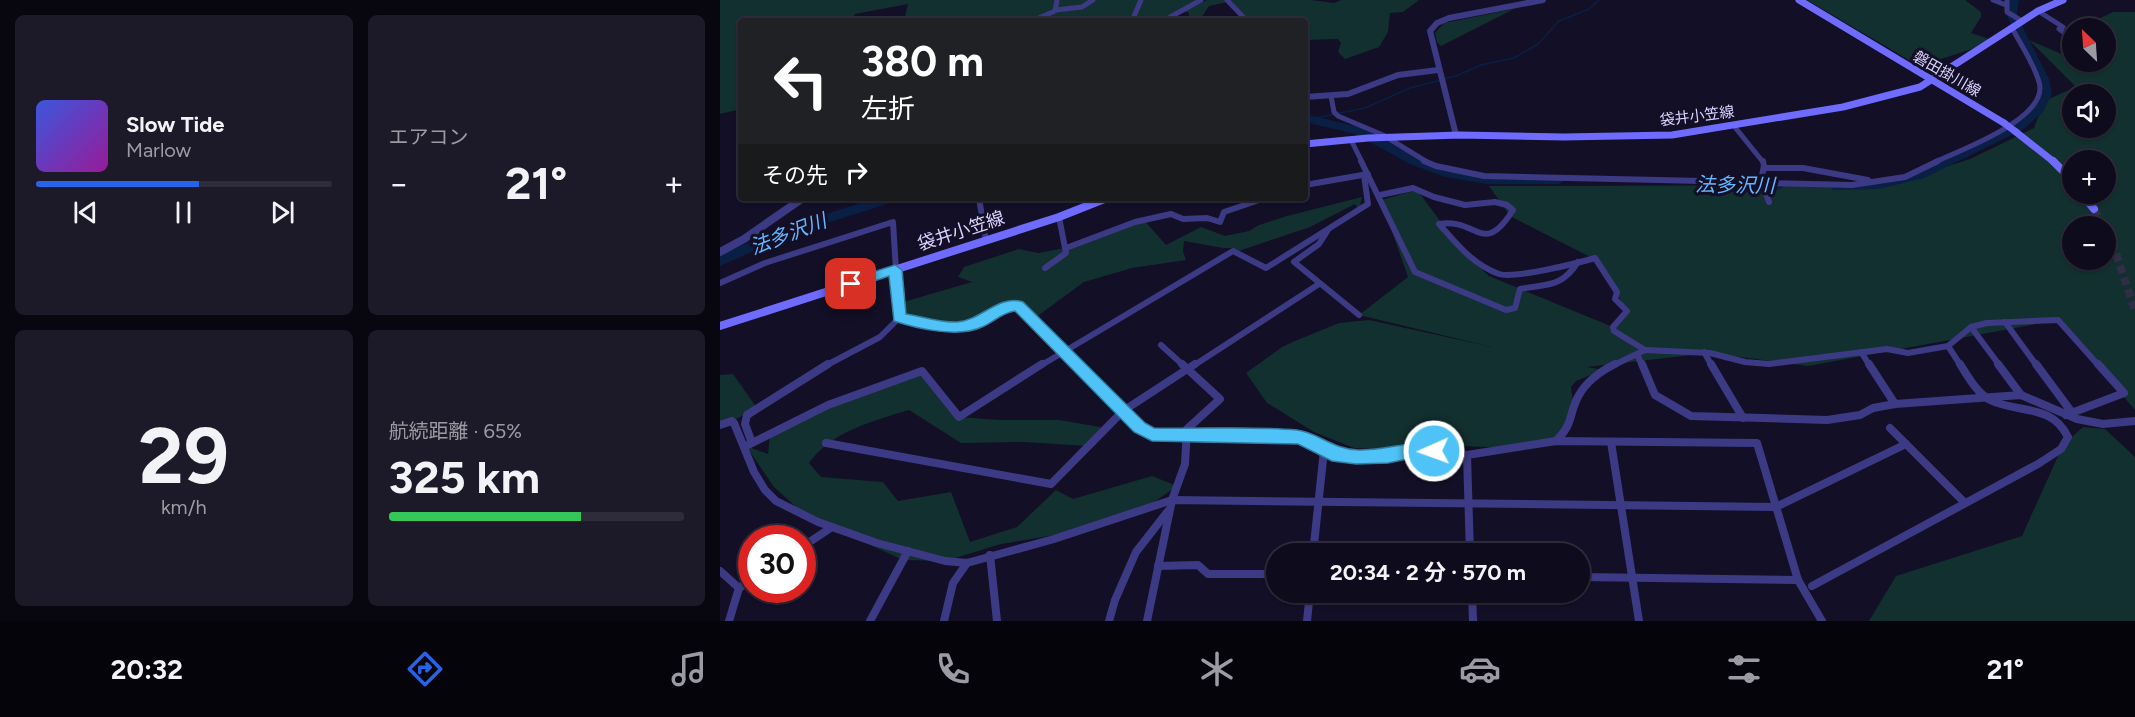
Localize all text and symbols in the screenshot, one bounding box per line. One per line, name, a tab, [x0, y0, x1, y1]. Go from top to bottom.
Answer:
north arrow	[2062, 18, 2116, 72]
map controls	[2062, 18, 2116, 270]
text: 380 m	[861, 36, 984, 87]
icon: left	[762, 42, 840, 120]
street label: 磐田掛川線	[1910, 47, 1984, 101]
button: sound	[2062, 84, 2116, 138]
text: 左折	[861, 92, 915, 125]
street label: 袋井小笠線	[1659, 102, 1735, 130]
text: Slow Tide	[126, 111, 225, 138]
text: エアコン	[389, 125, 469, 149]
text: Marlow	[126, 138, 191, 162]
button: +	[2062, 150, 2116, 204]
text: 21°	[505, 156, 567, 210]
icon: right	[840, 156, 873, 189]
text: その先	[762, 162, 828, 189]
text: −	[389, 164, 409, 203]
text: +	[663, 164, 684, 203]
water label: 法多沢川	[1695, 172, 1777, 198]
icon: previous	[69, 196, 102, 229]
icon: pause	[167, 196, 200, 229]
icon: next	[266, 196, 299, 229]
street label: 袋井小笠線	[915, 207, 1007, 255]
water label: 法多沢川	[746, 208, 832, 260]
button: −	[2062, 216, 2116, 270]
pin	[825, 258, 876, 309]
icon: arrive	[834, 267, 867, 300]
text: 29	[139, 409, 229, 503]
text: 航続距離 · 65%	[389, 419, 522, 443]
position arrow	[1402, 419, 1466, 483]
text: 325 km	[389, 450, 540, 504]
text: km/h	[161, 495, 207, 519]
speed limit sign: 30	[738, 525, 816, 603]
text: 20:34 · 2 分 · 570 m	[1330, 559, 1526, 586]
icon: directions	[404, 648, 446, 690]
icon: music	[668, 648, 710, 690]
icon: phone	[932, 648, 974, 690]
icon: climate	[1196, 648, 1238, 690]
icon: car	[1459, 648, 1501, 690]
icon: filters	[1723, 648, 1765, 690]
text: 20:32	[111, 653, 183, 686]
text: 21°	[1987, 653, 2024, 686]

